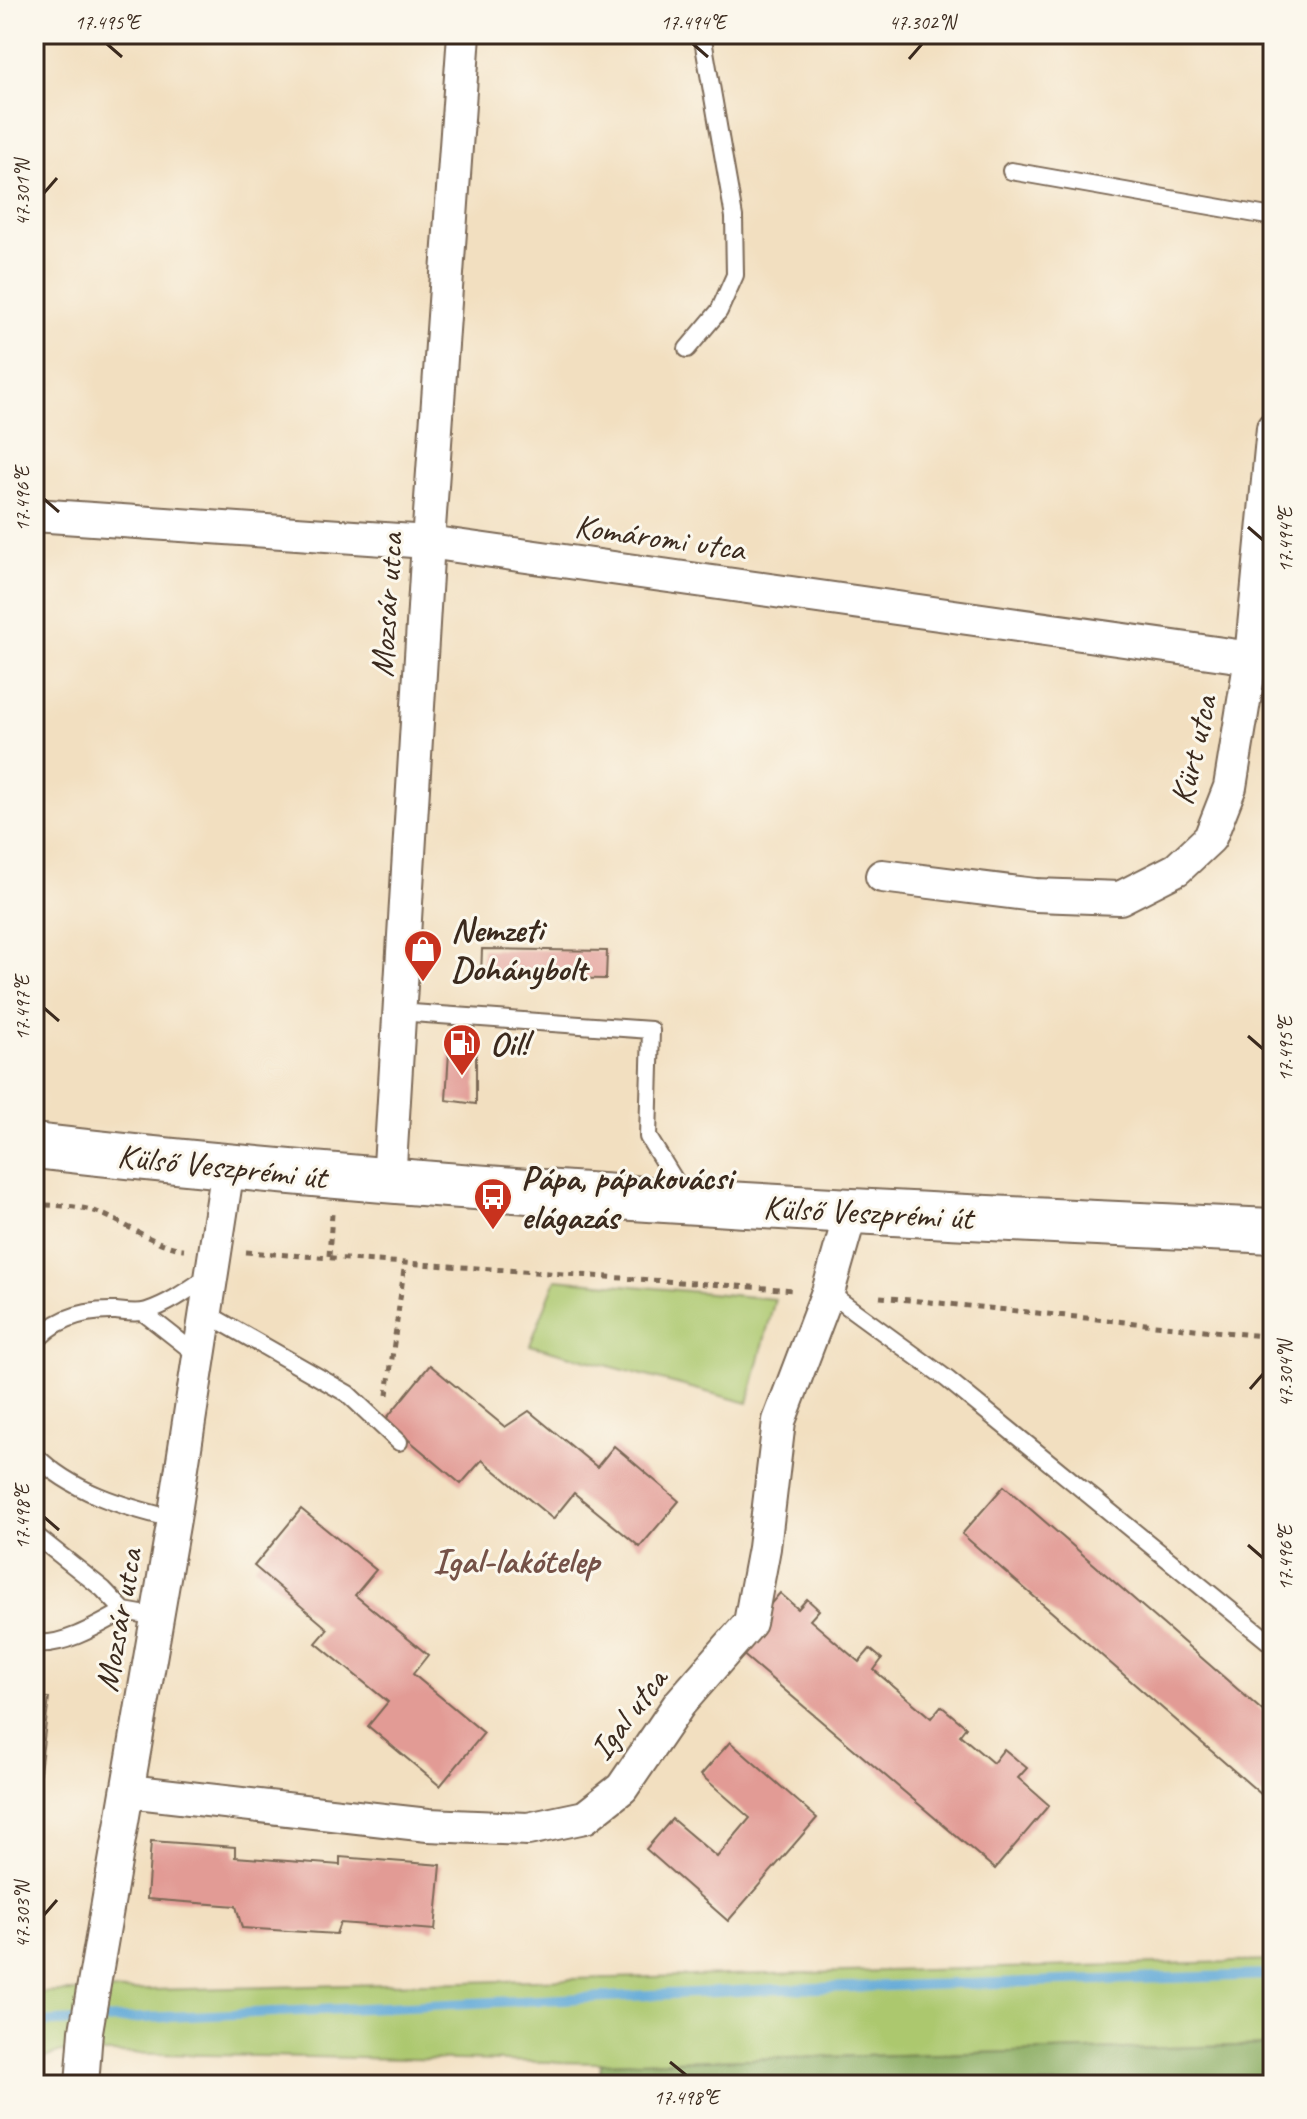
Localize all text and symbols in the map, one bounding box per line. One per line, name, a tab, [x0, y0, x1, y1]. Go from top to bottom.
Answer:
text: 17.495°E	[74, 10, 142, 35]
text: 17.494°E	[660, 10, 728, 35]
text: 47.302°N	[889, 10, 958, 35]
text: 47.301°N	[10, 157, 35, 226]
text: 17.496°E	[10, 464, 35, 532]
street label: Komáromi utca	[572, 504, 750, 571]
text: 17.494°E	[1273, 505, 1298, 573]
street label: Mozsár utca	[360, 529, 413, 678]
street label: Kürt utca	[1160, 689, 1227, 809]
place label: Nemzeti Dohánybolt	[451, 908, 590, 990]
shop icon: Nemzeti Dohánybolt	[402, 928, 444, 983]
text: 17.497°E	[10, 973, 35, 1041]
text: 17.495°E	[1273, 1014, 1298, 1082]
fuel station icon: Oil!	[441, 1022, 483, 1077]
place label: Oil!	[490, 1022, 535, 1065]
street label: Külső Veszprémi út	[115, 1134, 332, 1199]
place label: Pápa, pápakovácsi elágazás	[521, 1156, 737, 1238]
bus stop icon: Pápa, pápakovácsi elágazás	[472, 1176, 514, 1231]
street label: Külső Veszprémi út	[762, 1185, 978, 1239]
text: 47.304°N	[1273, 1338, 1298, 1407]
text: 17.498°E	[10, 1482, 35, 1550]
text: 17.496°E	[1273, 1523, 1298, 1591]
district label: Igal-lakótelep	[433, 1538, 602, 1584]
street label: Mozsár utca	[84, 1543, 152, 1695]
street label: Igal utca	[580, 1657, 678, 1768]
text: 47.303°N	[10, 1879, 35, 1948]
text: 17.498°E	[653, 2085, 721, 2110]

